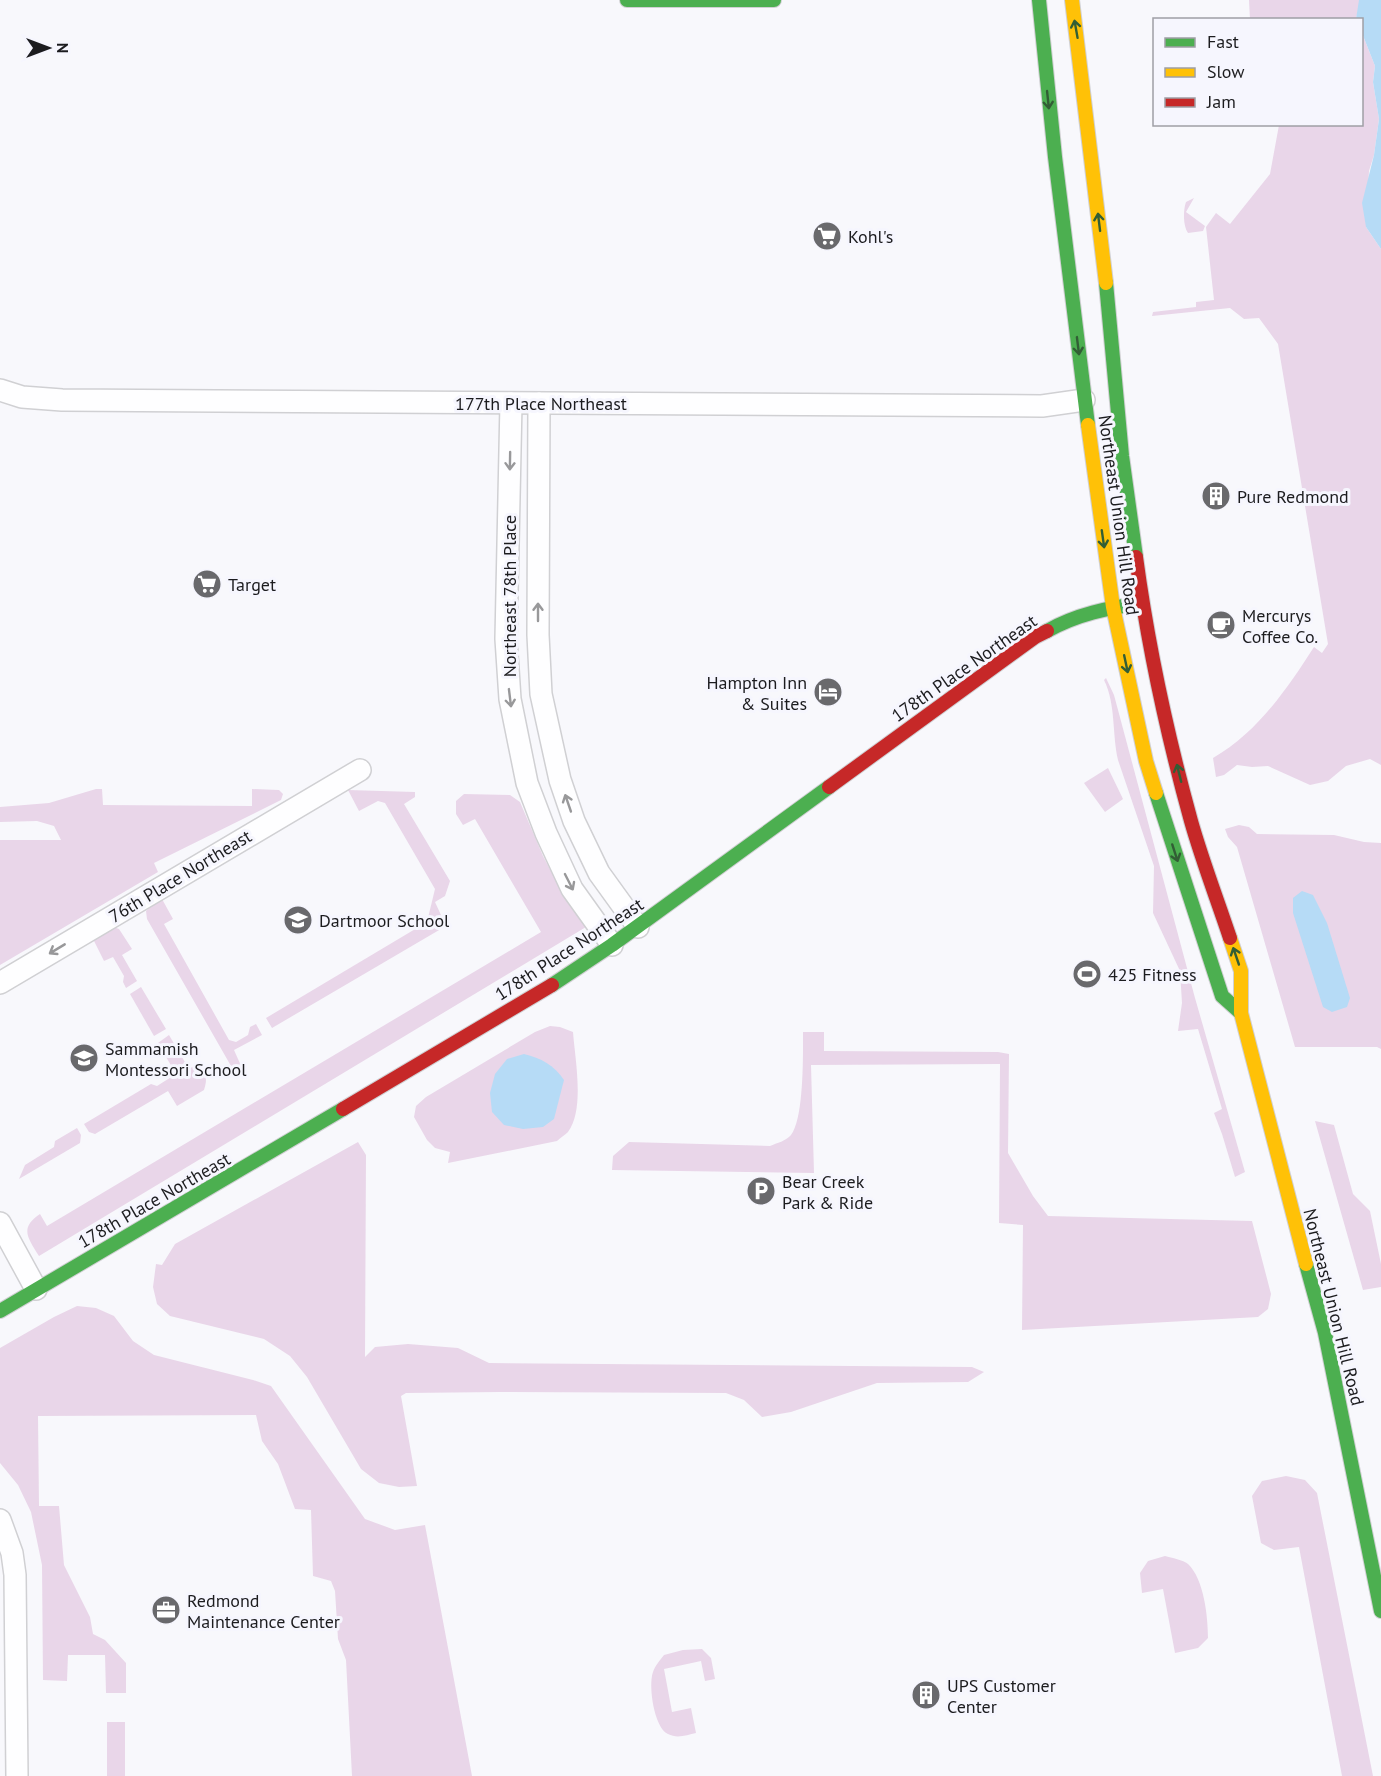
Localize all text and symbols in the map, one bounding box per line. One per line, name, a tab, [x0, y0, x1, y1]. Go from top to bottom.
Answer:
north arrow	[18, 18, 78, 78]
legend	[1153, 18, 1363, 126]
one-way arrow	[1070, 19, 1081, 39]
text: Fast	[1207, 30, 1239, 53]
text: N	[53, 43, 73, 53]
text: Slow	[1207, 60, 1245, 83]
one-way arrow	[1043, 90, 1054, 109]
text: Jam	[1206, 90, 1236, 113]
one-way arrow	[1094, 213, 1105, 233]
supermarket icon: Kohl's	[811, 220, 843, 252]
place label: Kohl's	[848, 225, 893, 248]
one-way arrow	[1072, 336, 1083, 355]
street label: 177th Place Northeast	[455, 392, 627, 415]
street label: Northeast Union Hill Road	[1094, 413, 1144, 617]
one-way arrow	[504, 451, 515, 471]
building icon: Pure Redmond	[1200, 480, 1232, 512]
place label: Pure Redmond	[1237, 485, 1349, 508]
street label: Northeast 78th Place	[498, 515, 521, 677]
one-way arrow	[1098, 529, 1109, 549]
supermarket icon: Target	[191, 568, 223, 600]
place label: Target	[228, 573, 276, 596]
one-way arrow	[532, 602, 544, 622]
place label: Mercurys Coffee Co.	[1242, 604, 1318, 648]
street label: 178th Place Northeast	[887, 609, 1041, 727]
cafe icon: Mercurys Coffee Co.	[1205, 609, 1237, 641]
one-way arrow	[1121, 654, 1132, 674]
place label: Hampton Inn & Suites	[706, 671, 807, 715]
hotel icon: Hampton Inn & Suites	[812, 676, 844, 708]
one-way arrow	[505, 687, 516, 707]
one-way arrow	[1173, 764, 1184, 783]
one-way arrow	[562, 794, 573, 813]
street label: 76th Place Northeast	[104, 824, 256, 928]
one-way arrow	[1170, 843, 1181, 862]
one-way arrow	[564, 873, 576, 891]
street label: 178th Place Northeast	[491, 892, 647, 1006]
school or university icon: Dartmoor School	[282, 904, 314, 936]
place label: Dartmoor School	[319, 909, 450, 932]
one-way arrow	[49, 943, 66, 955]
one-way arrow	[1230, 947, 1241, 966]
sports icon: 425 Fitness	[1071, 958, 1103, 990]
place label: 425 Fitness	[1108, 963, 1197, 986]
place label: Sammamish Montessori School	[105, 1037, 247, 1081]
school or university icon: Sammamish Montessori School	[68, 1042, 100, 1074]
street label: 178th Place Northeast	[74, 1147, 234, 1253]
place label: Bear Creek Park & Ride	[782, 1170, 873, 1214]
parking icon: Bear Creek Park & Ride	[745, 1175, 777, 1207]
street label: Northeast Union Hill Road	[1298, 1206, 1370, 1408]
place label: Redmond Maintenance Center	[187, 1589, 340, 1633]
office icon: Redmond Maintenance Center	[150, 1594, 182, 1626]
place label: UPS Customer Center	[947, 1674, 1056, 1718]
building icon: UPS Customer Center	[910, 1679, 942, 1711]

